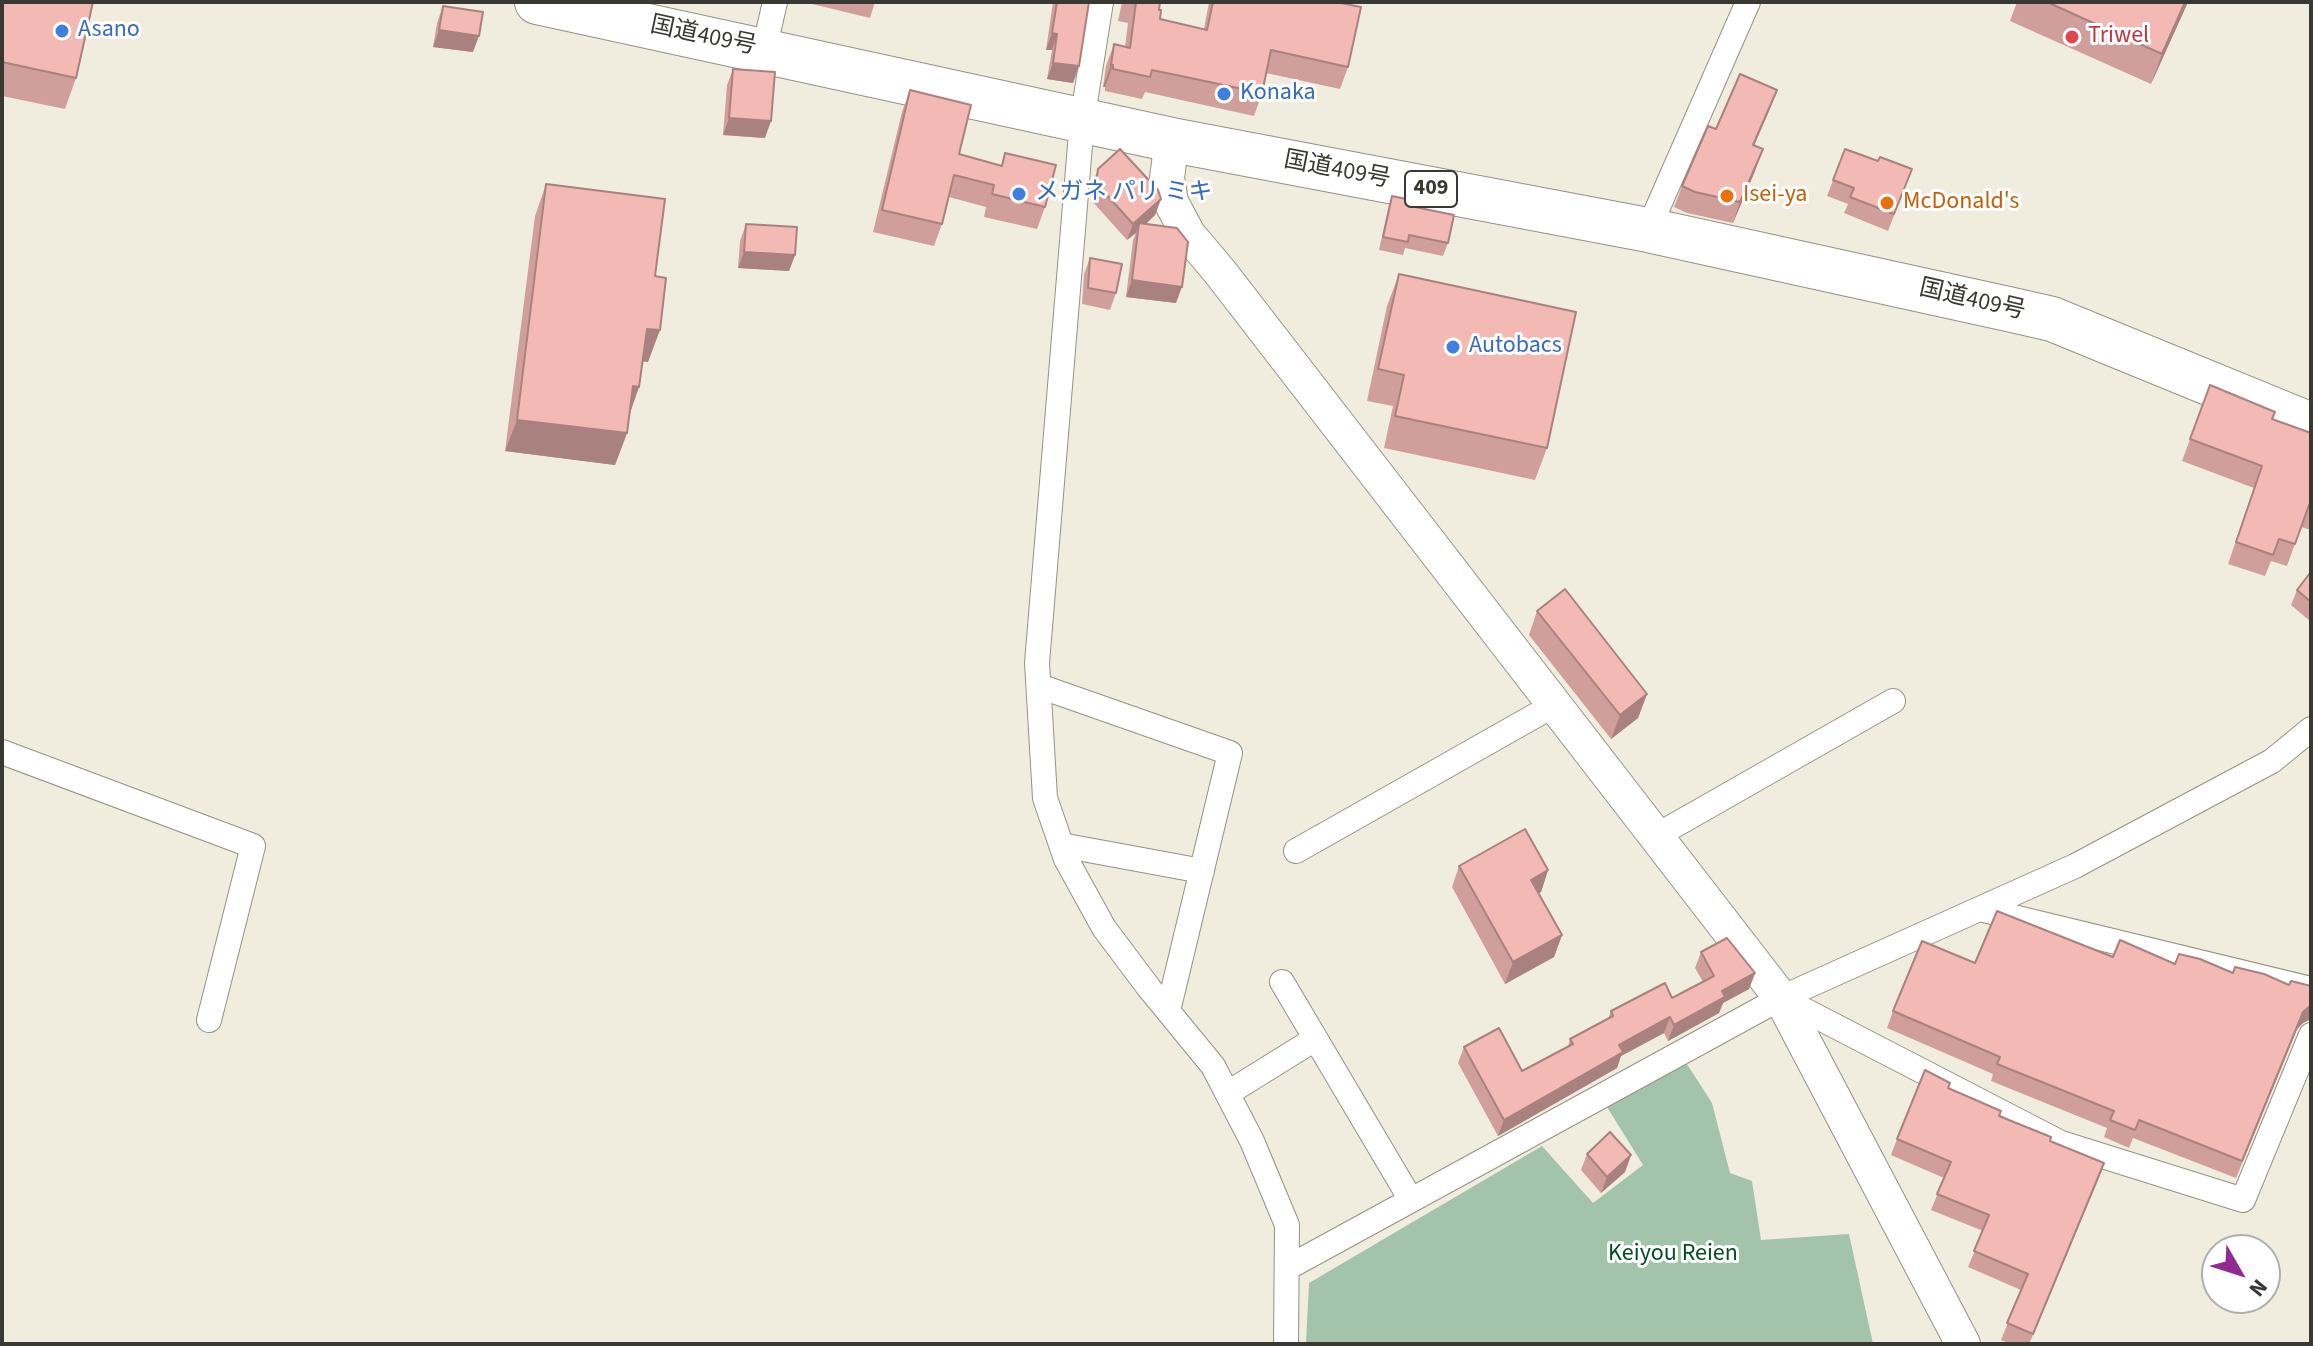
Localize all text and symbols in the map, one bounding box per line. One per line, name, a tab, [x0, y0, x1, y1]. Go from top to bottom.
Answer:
street label: 国道409号	[647, 12, 759, 62]
place label: Asano	[78, 17, 140, 45]
marker: Asano	[53, 22, 71, 40]
place label: Triwel	[2088, 23, 2149, 51]
marker: Triwel	[2063, 28, 2081, 46]
place label: Konaka	[1240, 80, 1316, 108]
marker: Konaka	[1215, 85, 1233, 103]
street label: 国道409号	[1281, 147, 1393, 195]
road number: 409	[1405, 171, 1457, 207]
place label: メガネ パリ ミキ	[1035, 180, 1213, 208]
place label: Isei-ya	[1743, 182, 1807, 210]
marker: メガネ パリ ミキ	[1010, 185, 1028, 203]
marker: Isei-ya	[1718, 187, 1736, 205]
place label: McDonald's	[1903, 189, 2019, 217]
marker: McDonald's	[1878, 194, 1896, 212]
street label: 国道409号	[1916, 275, 2028, 327]
place label: Autobacs	[1469, 333, 1562, 361]
marker: Autobacs	[1444, 338, 1462, 356]
north arrow	[2201, 1234, 2281, 1314]
park label: Keiyou Reien	[1608, 1241, 1738, 1269]
text: N	[2241, 1272, 2275, 1304]

